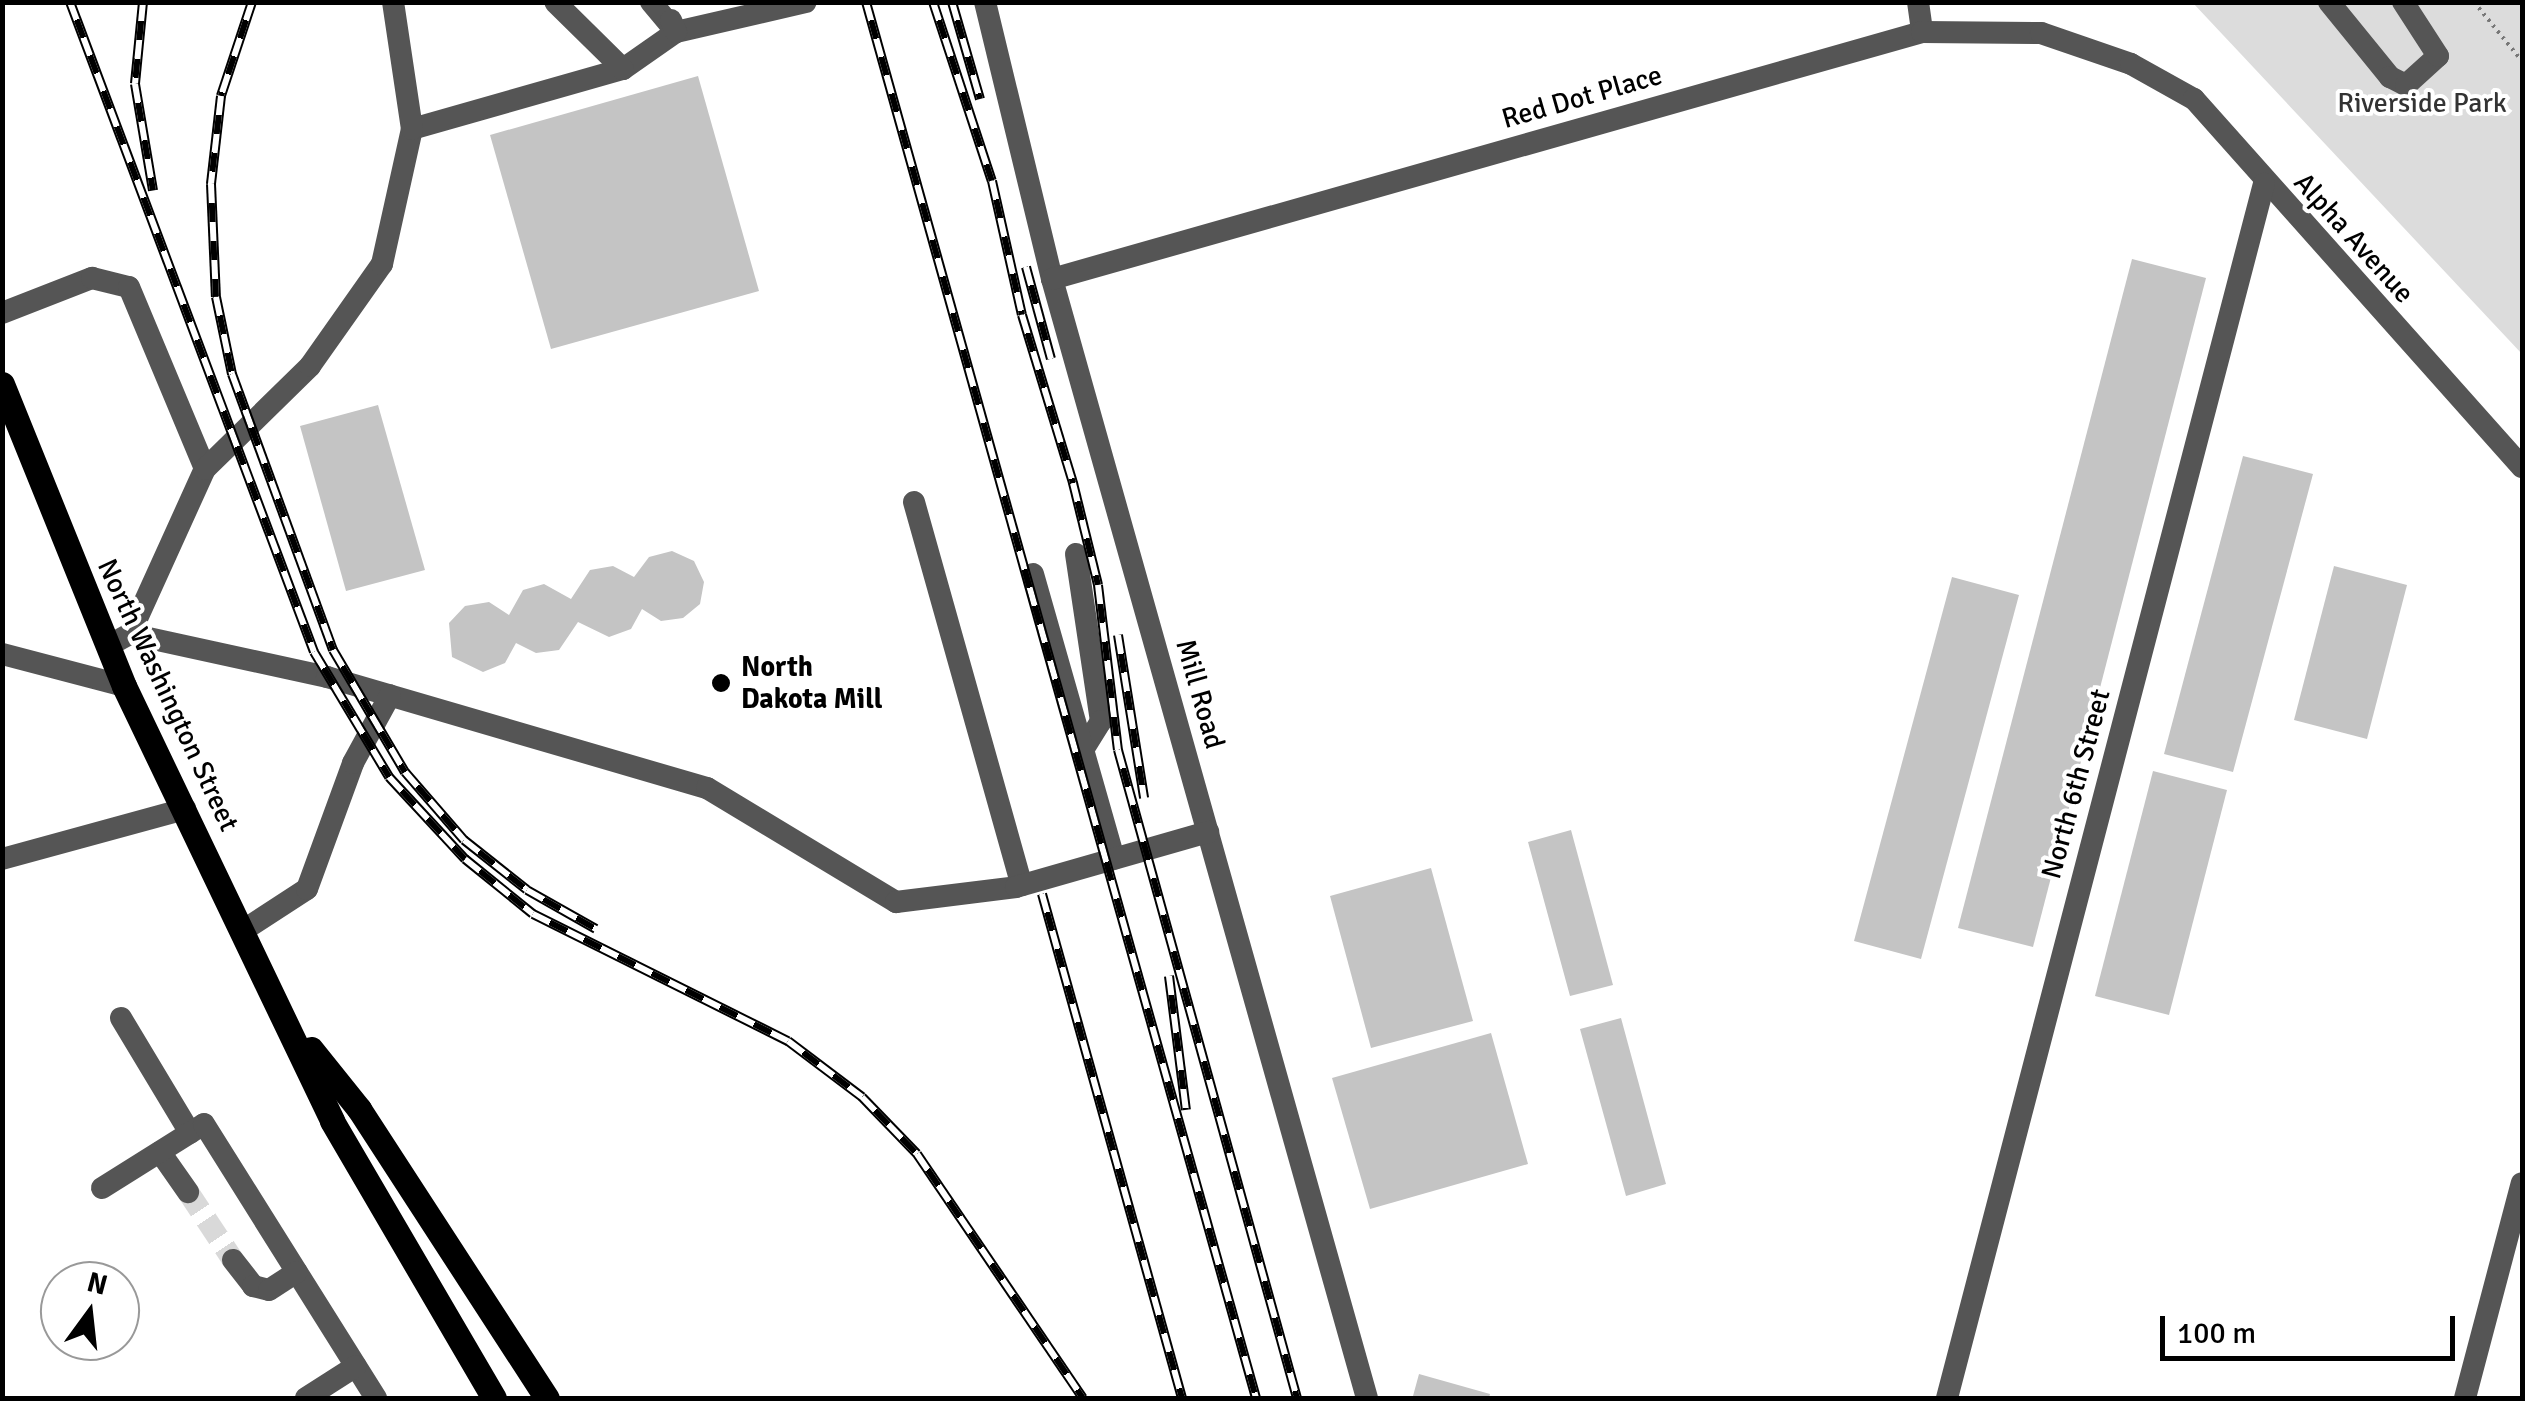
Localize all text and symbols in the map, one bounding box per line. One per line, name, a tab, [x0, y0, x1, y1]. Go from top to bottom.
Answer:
street label: Red Dot Place	[1498, 58, 1666, 136]
park label: Riverside Park	[2337, 86, 2507, 120]
street label: Alpha Avenue	[2287, 166, 2421, 310]
street label: North Washington Street	[90, 554, 246, 836]
street label: Mill Road	[1168, 635, 1232, 753]
place label: North Dakota Mill	[741, 650, 882, 716]
marker: North Dakota Mill	[710, 672, 732, 694]
street label: North 6th Street	[2035, 685, 2117, 883]
north arrow	[40, 1261, 140, 1361]
text: N	[83, 1265, 111, 1303]
scale bar	[2165, 1296, 2460, 1358]
text: 100 m	[2177, 1315, 2256, 1352]

